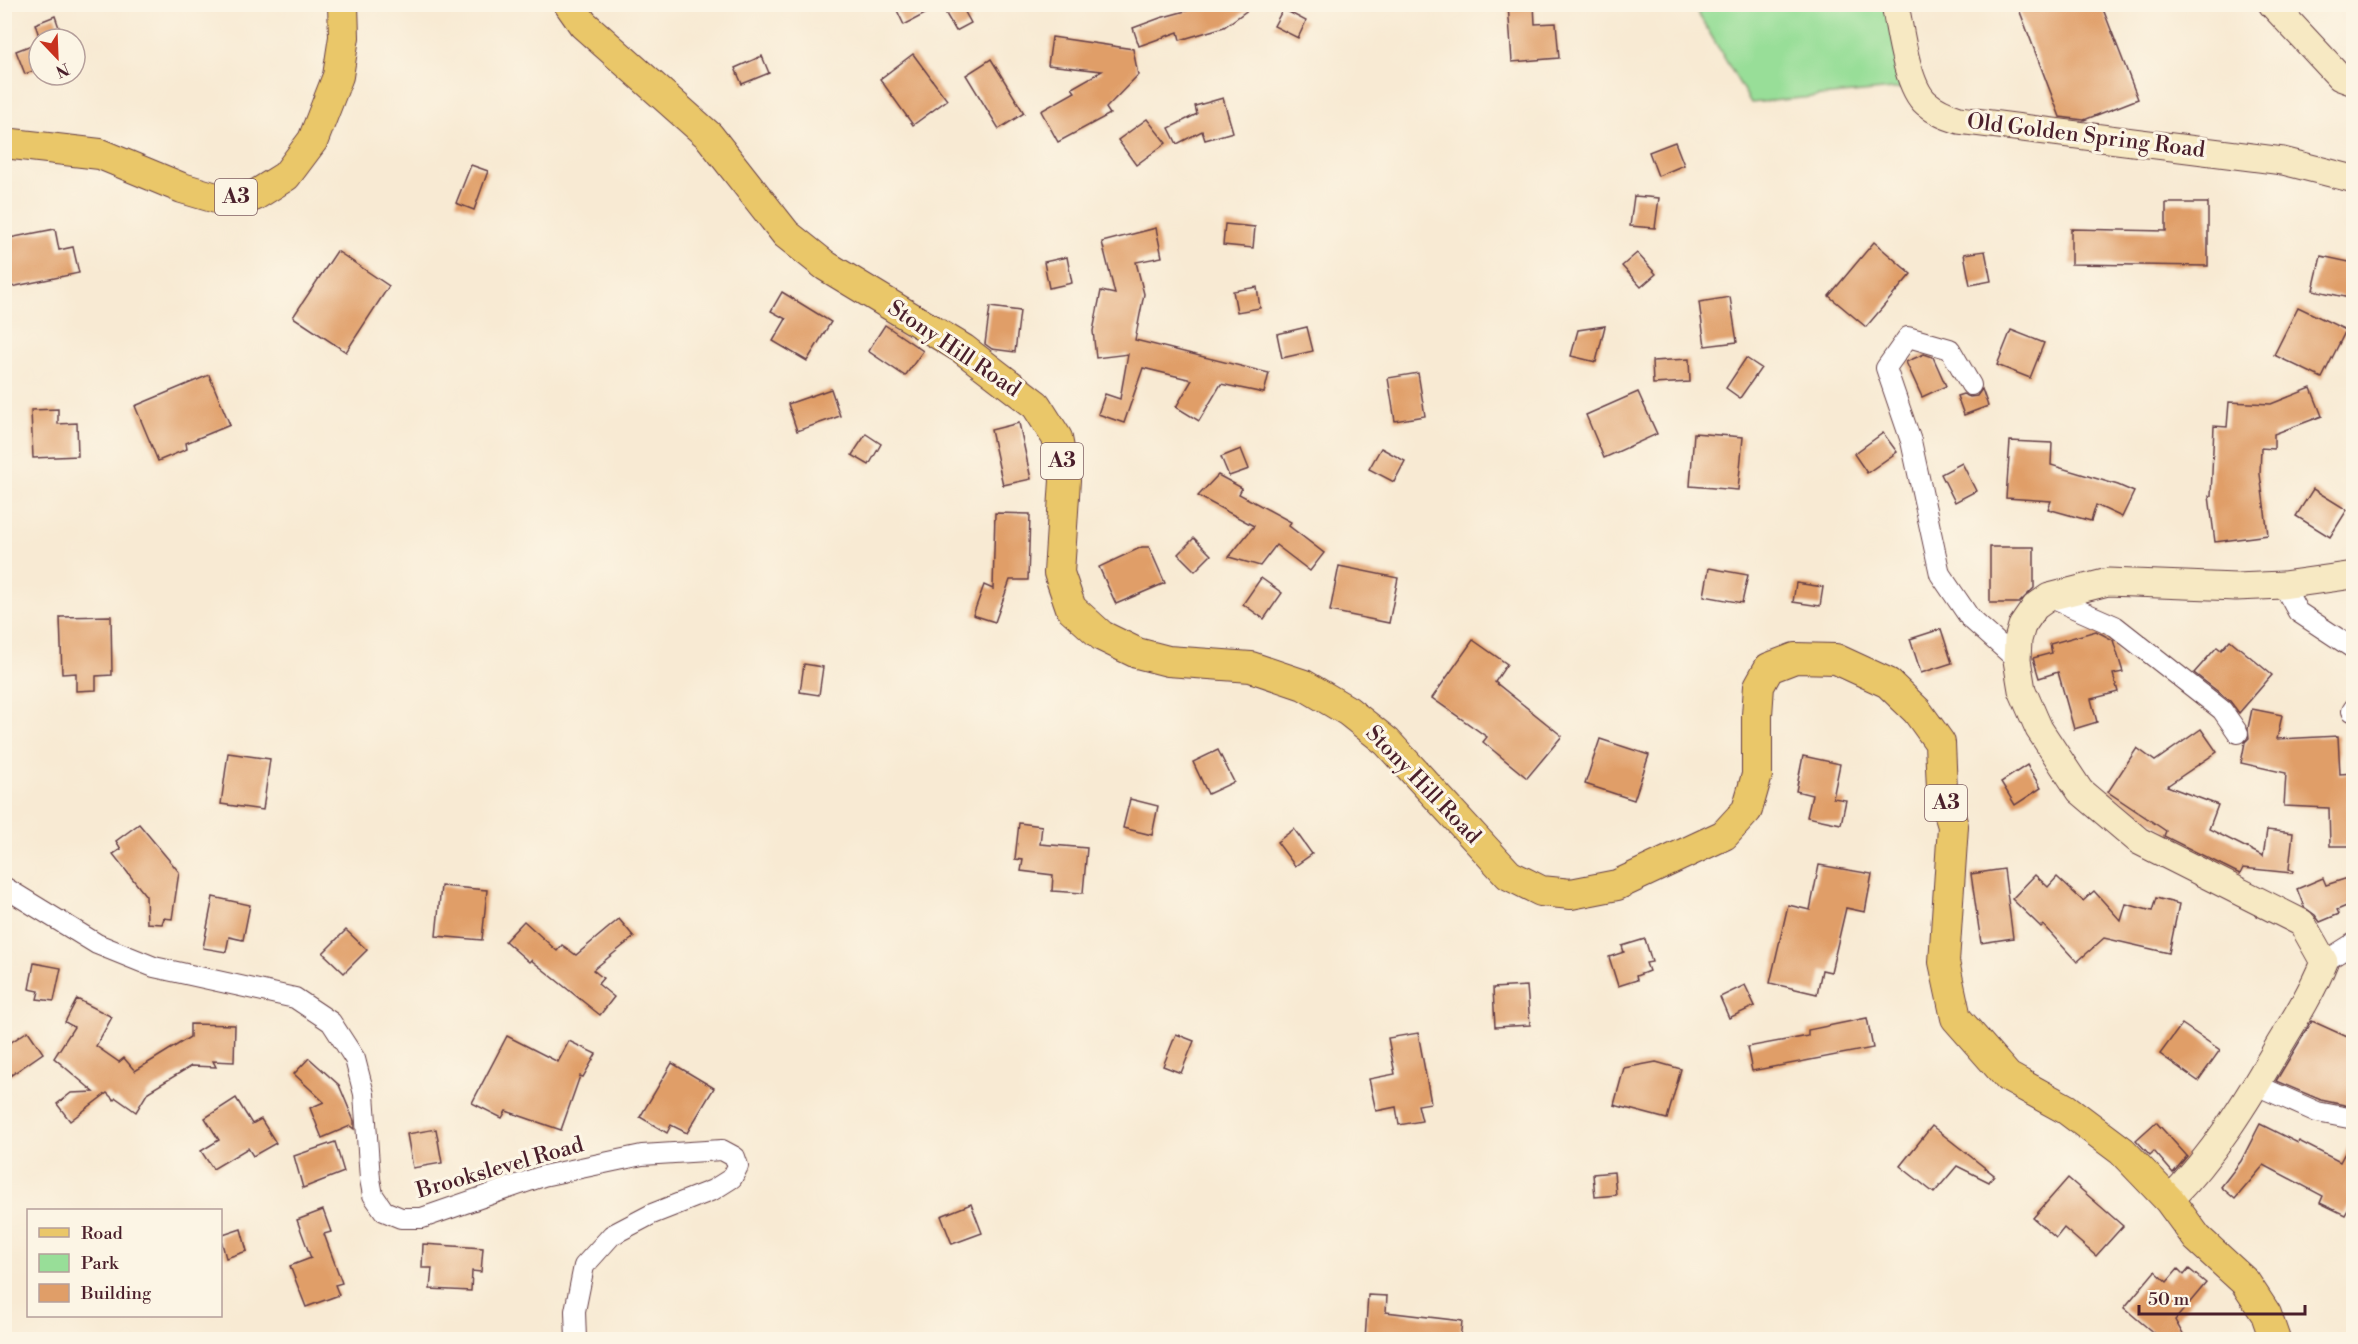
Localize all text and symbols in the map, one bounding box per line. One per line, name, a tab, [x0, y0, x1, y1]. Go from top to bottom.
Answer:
north arrow	[27, 27, 87, 87]
text: N	[52, 58, 72, 82]
street label: Old Golden Spring Road	[1965, 108, 2207, 164]
road number: A3	[215, 179, 257, 215]
street label: Stony Hill Road	[883, 295, 1026, 404]
road number: A3	[1041, 443, 1083, 479]
street label: Stony Hill Road	[1360, 720, 1487, 850]
road number: A3	[1925, 785, 1967, 821]
street label: Brookslevel Road	[412, 1131, 587, 1205]
legend	[27, 1209, 222, 1317]
text: Road	[81, 1222, 124, 1245]
text: Park	[81, 1252, 120, 1275]
scale bar	[2139, 1278, 2306, 1316]
text: Building	[80, 1282, 152, 1305]
text: 50 m	[2148, 1288, 2190, 1311]

